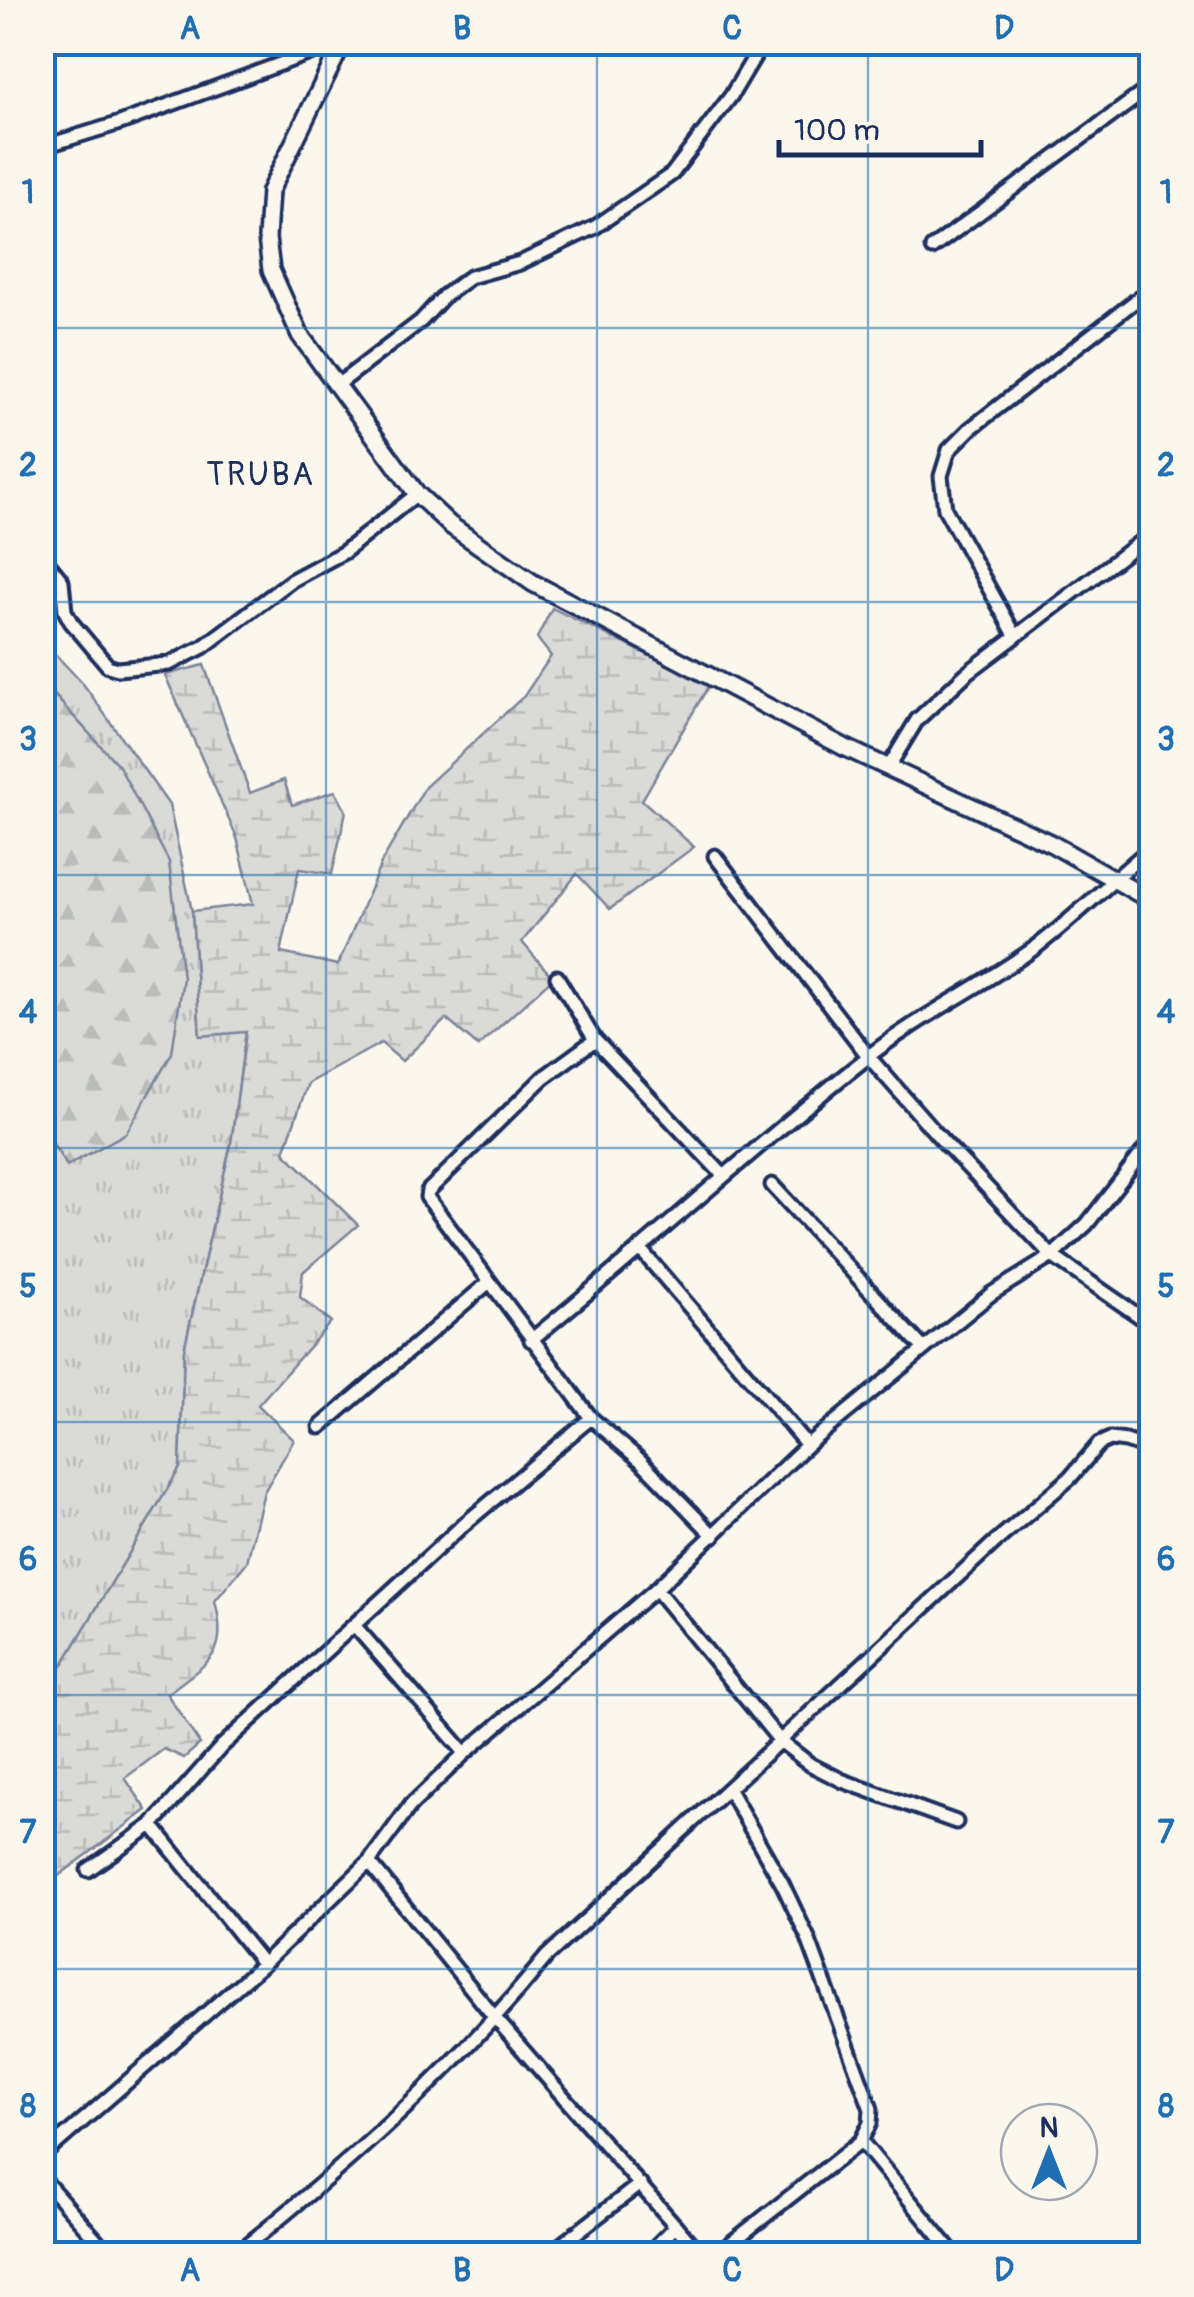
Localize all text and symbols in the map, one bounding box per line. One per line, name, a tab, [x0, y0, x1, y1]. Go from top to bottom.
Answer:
text: A	[180, 9, 201, 49]
text: B	[453, 9, 471, 49]
text: C	[722, 9, 742, 49]
text: D	[994, 9, 1014, 49]
scale bar	[779, 95, 982, 157]
text: 100 m	[794, 112, 880, 149]
text: 1	[22, 173, 34, 213]
text: 1	[1160, 173, 1172, 213]
text: 2	[19, 446, 37, 486]
text: 2	[1157, 446, 1175, 486]
district label: TRUBA	[207, 455, 315, 495]
text: 3	[19, 720, 37, 760]
text: 3	[1157, 720, 1175, 760]
text: 4	[19, 993, 38, 1033]
text: 4	[1157, 993, 1176, 1033]
text: 5	[19, 1267, 37, 1307]
text: 5	[1157, 1267, 1175, 1307]
text: 6	[19, 1540, 37, 1580]
text: 6	[1157, 1540, 1175, 1580]
text: 7	[20, 1813, 37, 1853]
text: 7	[1158, 1813, 1175, 1853]
text: 8	[20, 2087, 36, 2127]
text: 8	[1158, 2087, 1174, 2127]
north arrow	[999, 2102, 1099, 2202]
text: N	[1040, 2111, 1058, 2146]
text: A	[180, 2251, 201, 2291]
text: B	[453, 2251, 471, 2291]
text: C	[722, 2251, 742, 2291]
text: D	[994, 2251, 1014, 2291]

